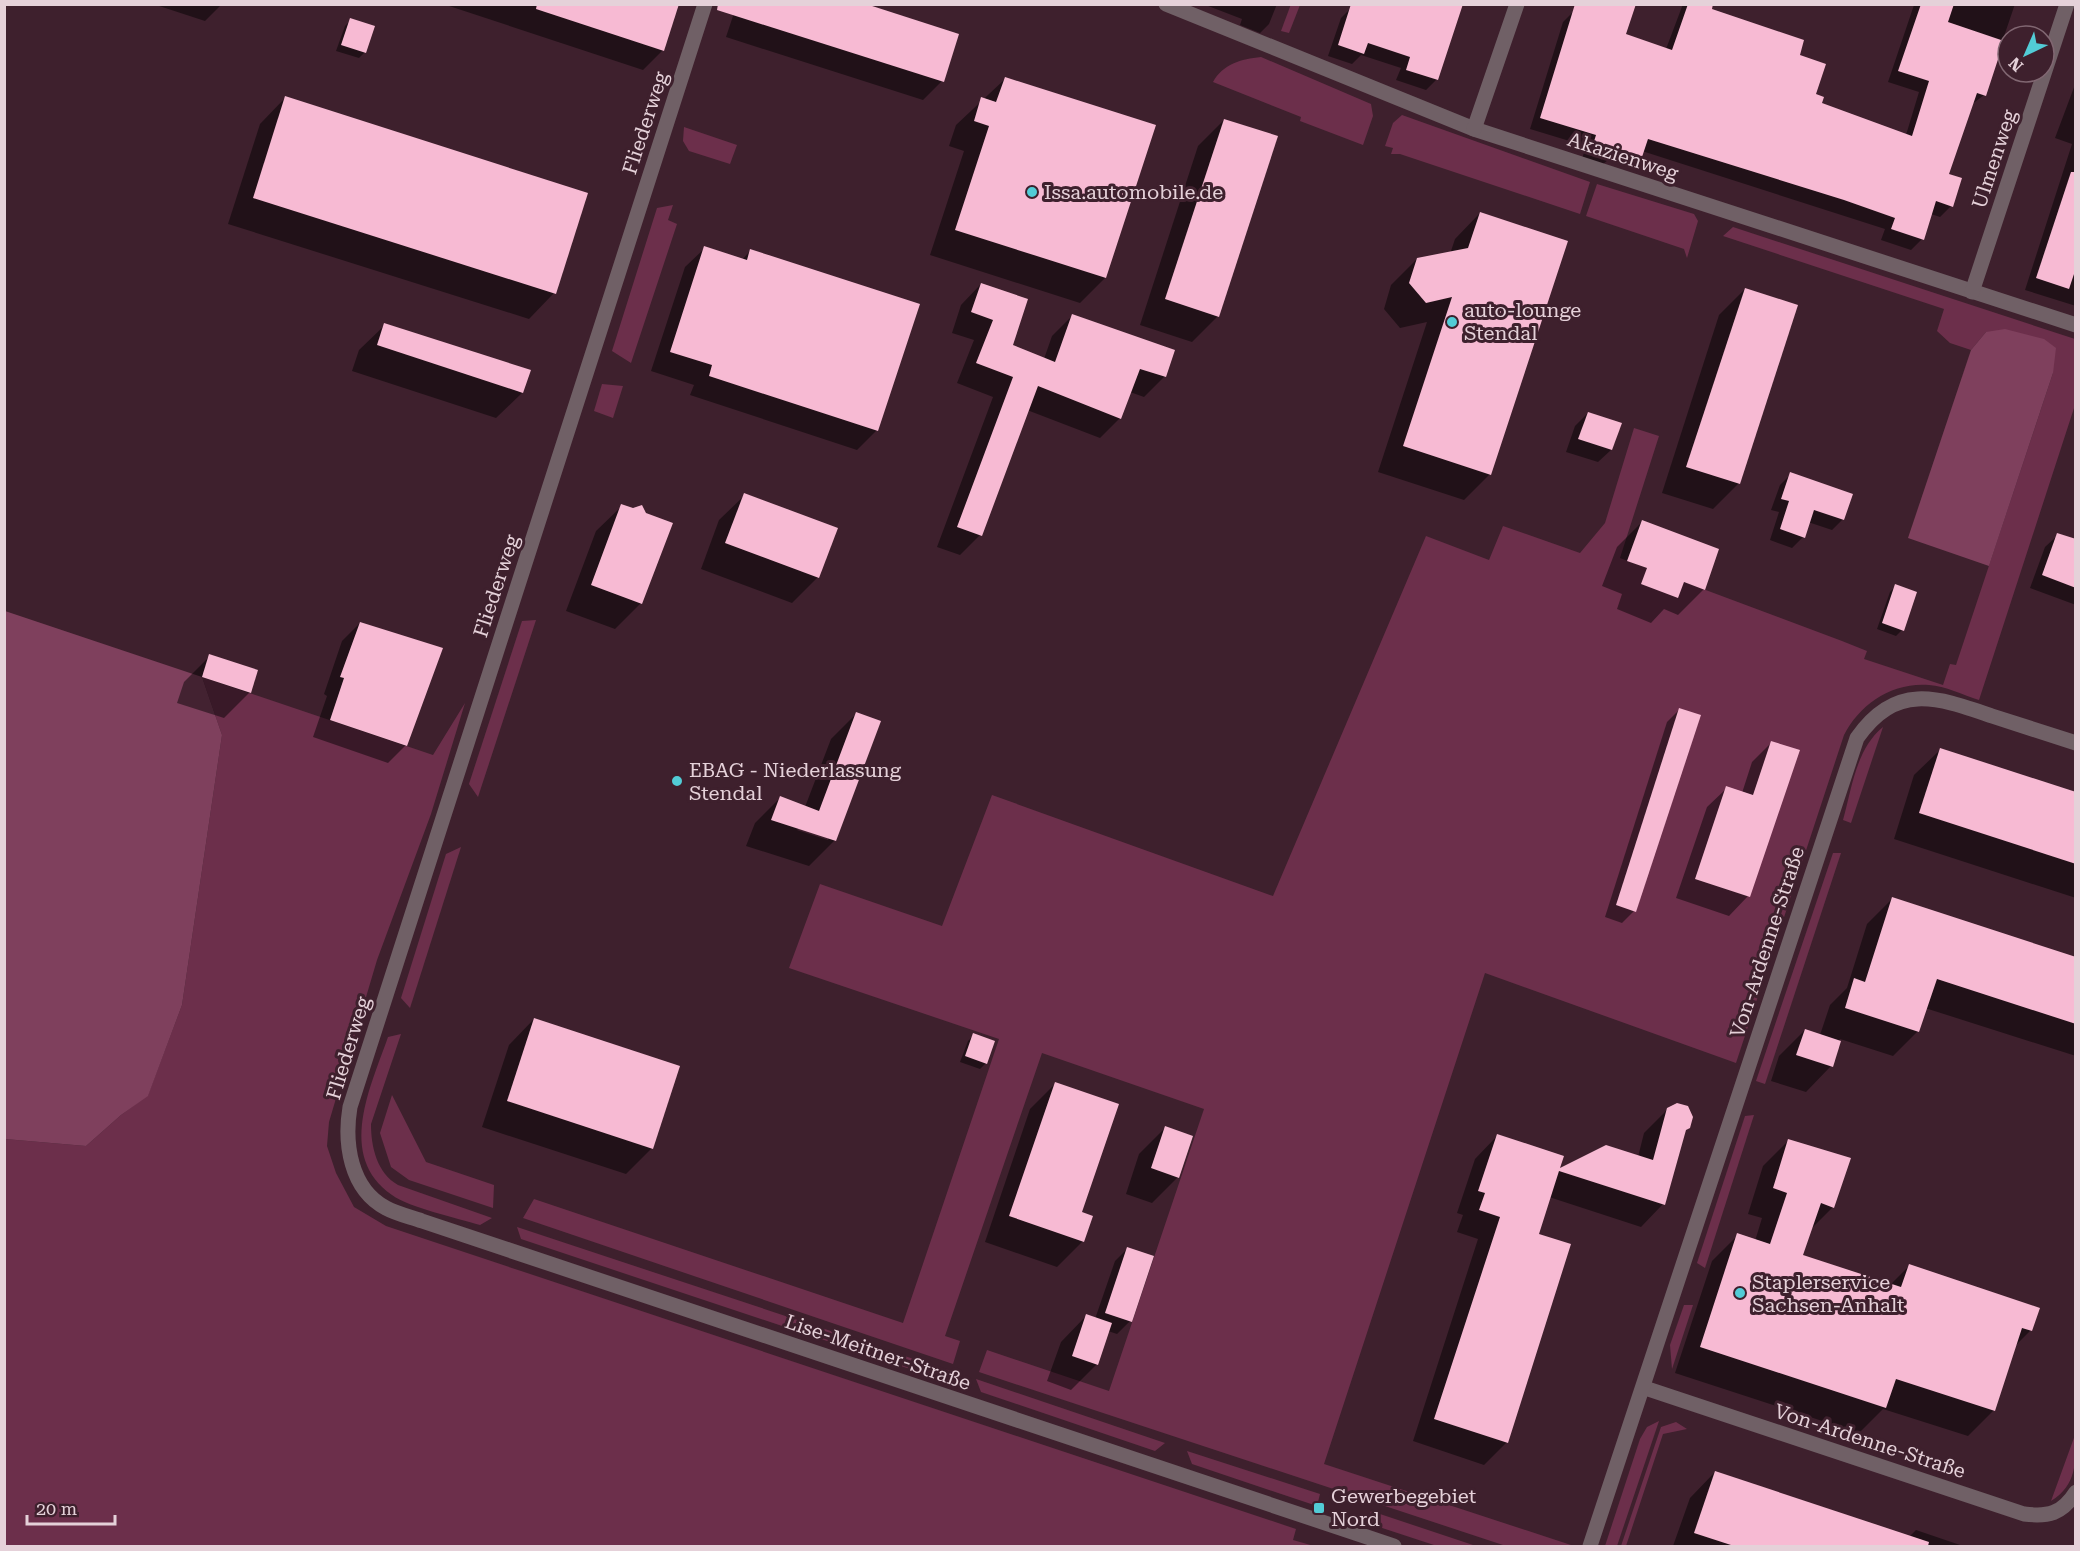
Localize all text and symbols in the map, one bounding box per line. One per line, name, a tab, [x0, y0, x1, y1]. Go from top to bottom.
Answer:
north arrow	[1996, 24, 2056, 84]
text: N	[2005, 53, 2027, 76]
street label: Fliederweg	[617, 68, 673, 177]
street label: Ulmenweg	[1967, 106, 2021, 212]
street label: Akazienweg	[1565, 127, 1682, 185]
place label: Issa.automobile.de	[1044, 180, 1223, 204]
marker: Issa.automobile.de	[1025, 185, 1039, 199]
place label: auto-lounge Stendal	[1464, 298, 1581, 345]
marker: auto-lounge Stendal	[1445, 315, 1459, 329]
street label: Fliederweg	[468, 531, 524, 640]
place label: EBAG - Niederlassung Stendal	[689, 758, 902, 805]
marker: EBAG - Niederlassung Stendal	[670, 774, 684, 788]
street label: Von-Ardenne-Straße	[1725, 843, 1809, 1041]
street label: Fliederweg	[321, 993, 375, 1102]
place label: Staplerservice Sachsen-Anhalt	[1752, 1270, 1905, 1317]
marker: Staplerservice Sachsen-Anhalt	[1733, 1286, 1747, 1300]
street label: Lise-Meitner-Straße	[782, 1309, 974, 1395]
street label: Von-Ardenne-Straße	[1771, 1399, 1969, 1483]
place label: Gewerbegebiet Nord	[1331, 1484, 1477, 1531]
scale bar	[27, 1488, 116, 1526]
text: 20 m	[36, 1498, 77, 1519]
marker: Gewerbegebiet Nord	[1312, 1501, 1326, 1515]

